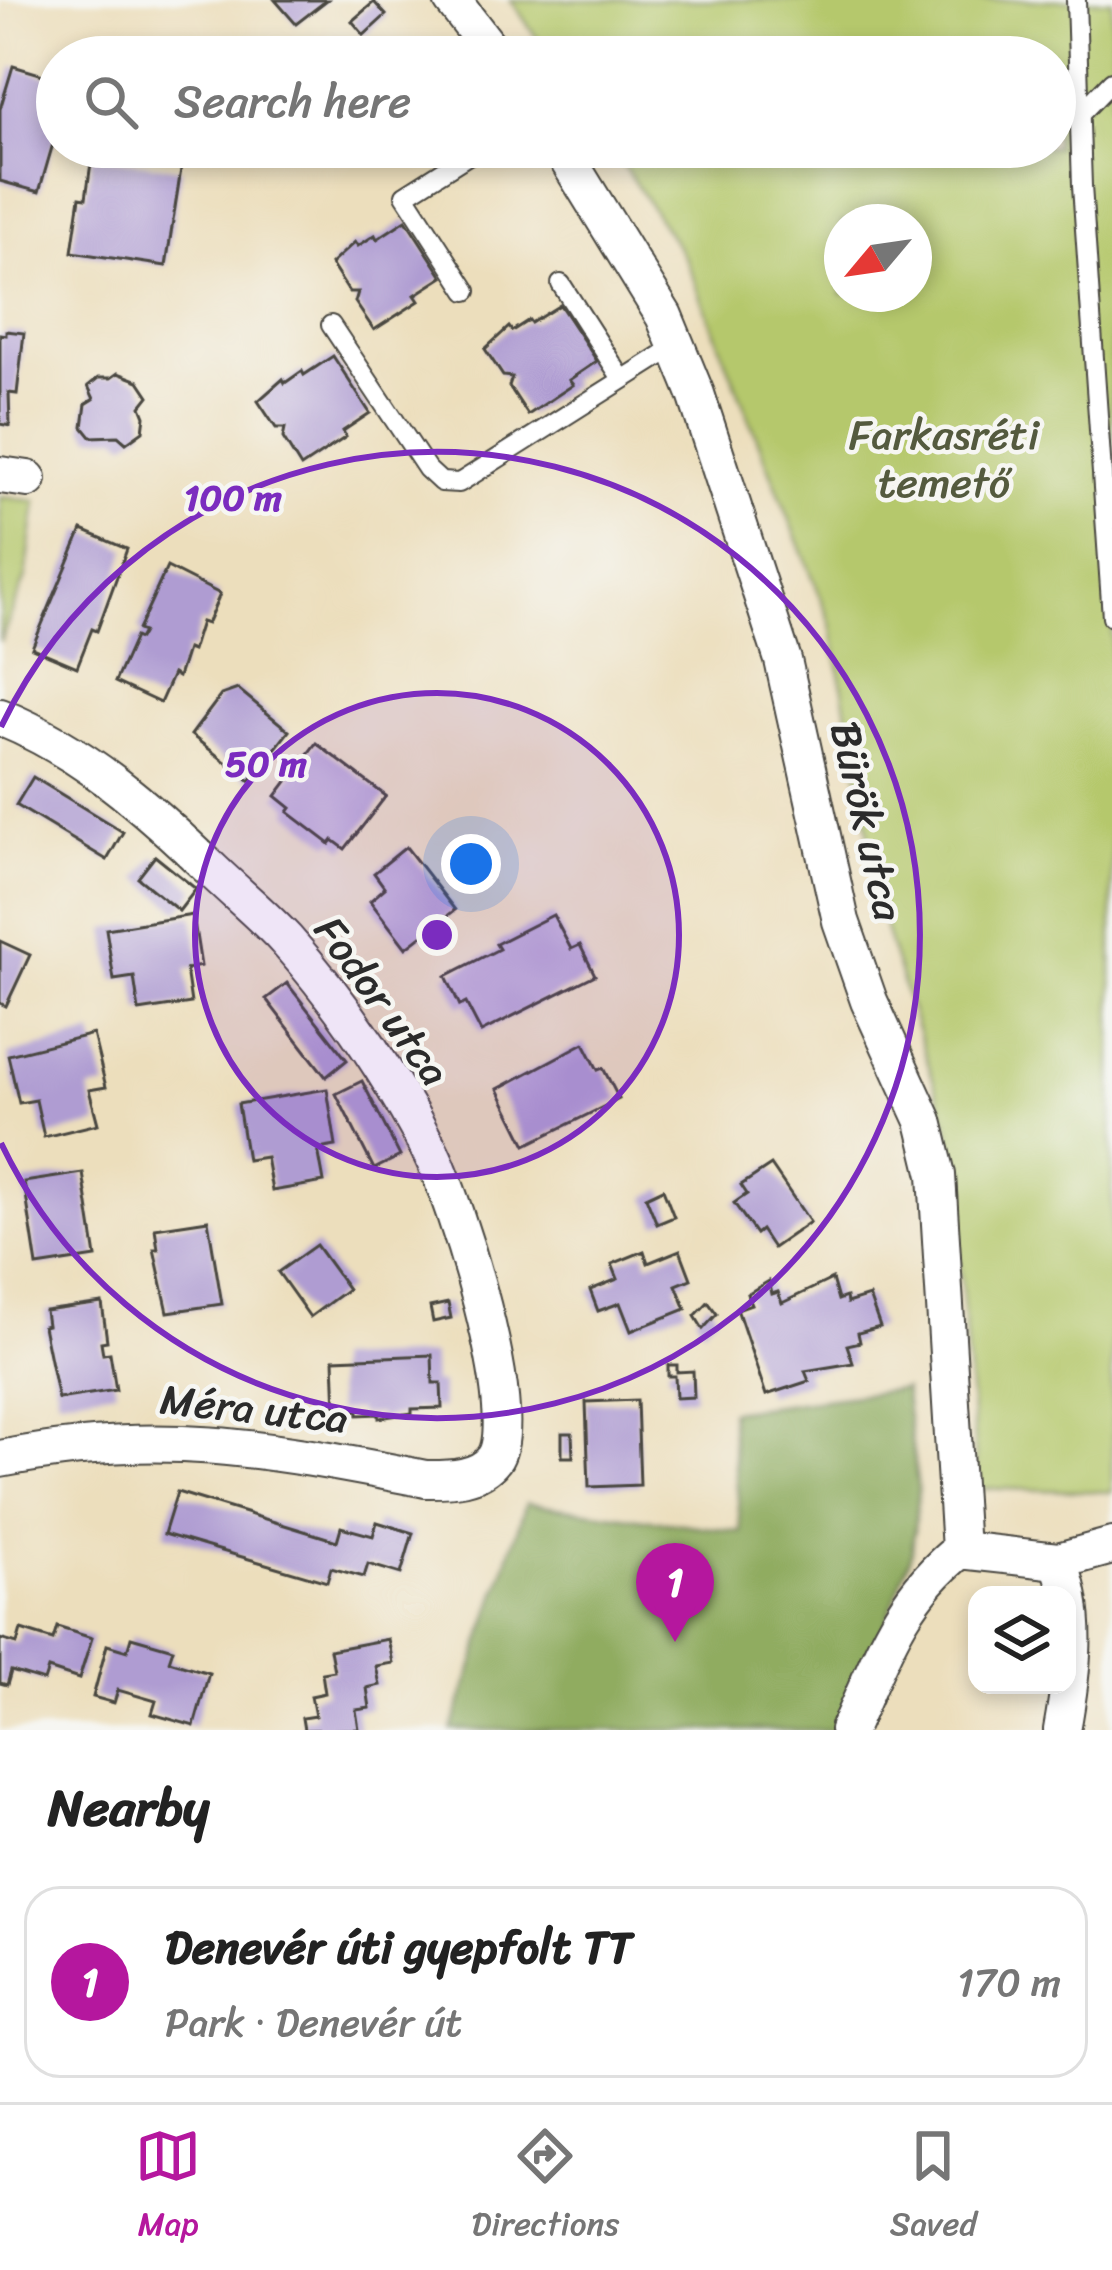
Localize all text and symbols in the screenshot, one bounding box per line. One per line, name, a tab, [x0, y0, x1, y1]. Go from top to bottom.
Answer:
search box	[36, 36, 1076, 168]
text: Search here	[174, 62, 411, 142]
icon: search	[78, 69, 144, 135]
north arrow	[824, 204, 932, 312]
park label: Farkasréti temető	[849, 398, 1041, 520]
text: 100 m	[184, 466, 282, 530]
street label: Bürök utca	[808, 714, 926, 929]
text: 50 m	[225, 732, 307, 796]
your location	[441, 834, 501, 894]
street label: Fodor utca	[294, 899, 470, 1103]
centre of rings	[416, 914, 458, 956]
street label: Méra utca	[157, 1362, 351, 1456]
pin: 1	[636, 1543, 714, 1642]
map controls	[968, 1586, 1076, 1694]
button: layers	[968, 1586, 1076, 1694]
text: Nearby	[48, 1763, 209, 1853]
text: Denevér úti gyepfolt TT	[165, 1908, 632, 1988]
text: 1	[82, 1948, 98, 2017]
text: 170 m	[957, 1948, 1061, 2017]
text: Park · Denevér út	[165, 1988, 462, 2057]
tab: Map	[135, 2123, 201, 2253]
tab: Directions	[472, 2123, 619, 2253]
tab: Saved	[890, 2123, 977, 2253]

